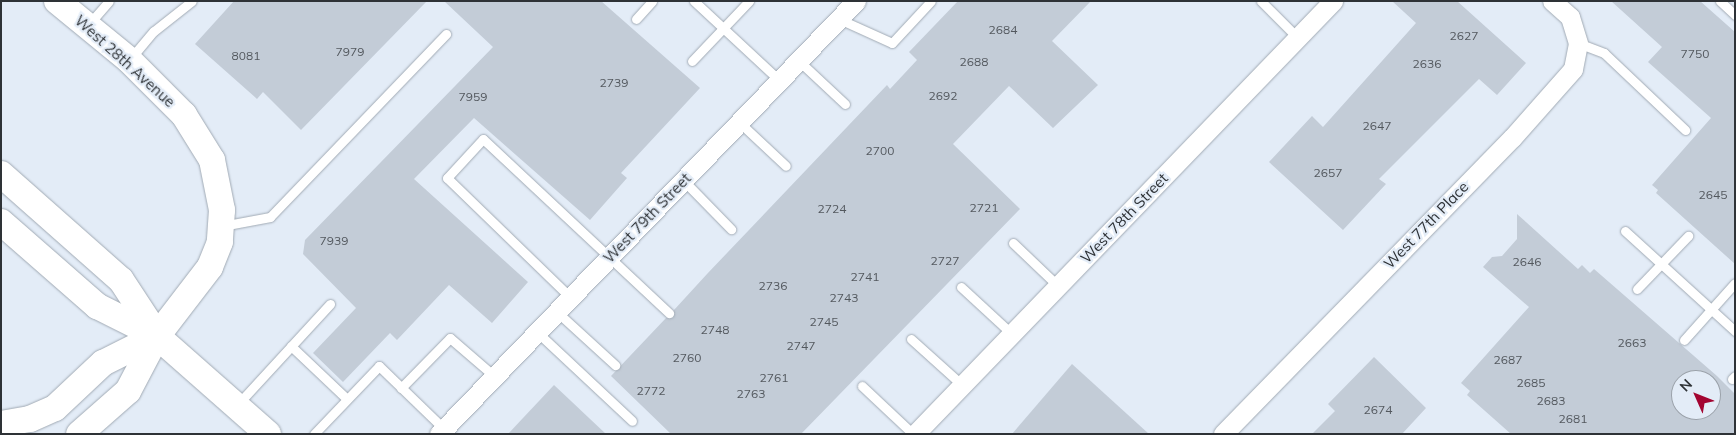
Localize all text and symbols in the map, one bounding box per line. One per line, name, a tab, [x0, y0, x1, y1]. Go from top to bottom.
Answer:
street label: West 28th Avenue	[71, 11, 179, 111]
house number: 2684	[989, 23, 1017, 37]
house number: 2627	[1450, 29, 1478, 43]
house number: 7979	[336, 45, 364, 59]
house number: 7750	[1681, 47, 1709, 61]
house number: 8081	[232, 49, 260, 63]
house number: 2688	[960, 55, 988, 69]
house number: 2636	[1413, 57, 1441, 71]
house number: 2739	[600, 76, 628, 90]
house number: 2692	[929, 89, 957, 103]
house number: 7959	[459, 90, 487, 104]
house number: 2647	[1363, 119, 1391, 133]
house number: 2700	[866, 144, 894, 158]
house number: 2657	[1314, 166, 1342, 180]
street label: West 79th Street	[600, 169, 694, 267]
street label: West 78th Street	[1077, 169, 1171, 267]
street label: West 77th Place	[1380, 178, 1472, 272]
house number: 2645	[1699, 188, 1727, 202]
house number: 2721	[970, 201, 998, 215]
house number: 2724	[818, 202, 846, 216]
house number: 7939	[320, 234, 348, 248]
house number: 2727	[931, 254, 959, 268]
house number: 2646	[1513, 255, 1541, 269]
house number: 2741	[851, 270, 879, 284]
house number: 2736	[759, 279, 787, 293]
house number: 2743	[830, 291, 858, 305]
house number: 2745	[810, 315, 838, 329]
house number: 2748	[701, 323, 729, 337]
house number: 2663	[1618, 336, 1646, 350]
house number: 2747	[787, 339, 815, 353]
house number: 2760	[673, 351, 701, 365]
house number: 2687	[1494, 353, 1522, 367]
north arrow	[1671, 370, 1721, 420]
house number: 2761	[760, 371, 788, 385]
text: N	[1676, 375, 1696, 395]
house number: 2685	[1517, 376, 1545, 390]
house number: 2772	[637, 384, 665, 398]
house number: 2763	[737, 387, 765, 401]
house number: 2683	[1537, 394, 1565, 408]
house number: 2674	[1364, 403, 1392, 417]
house number: 2681	[1559, 412, 1587, 426]

